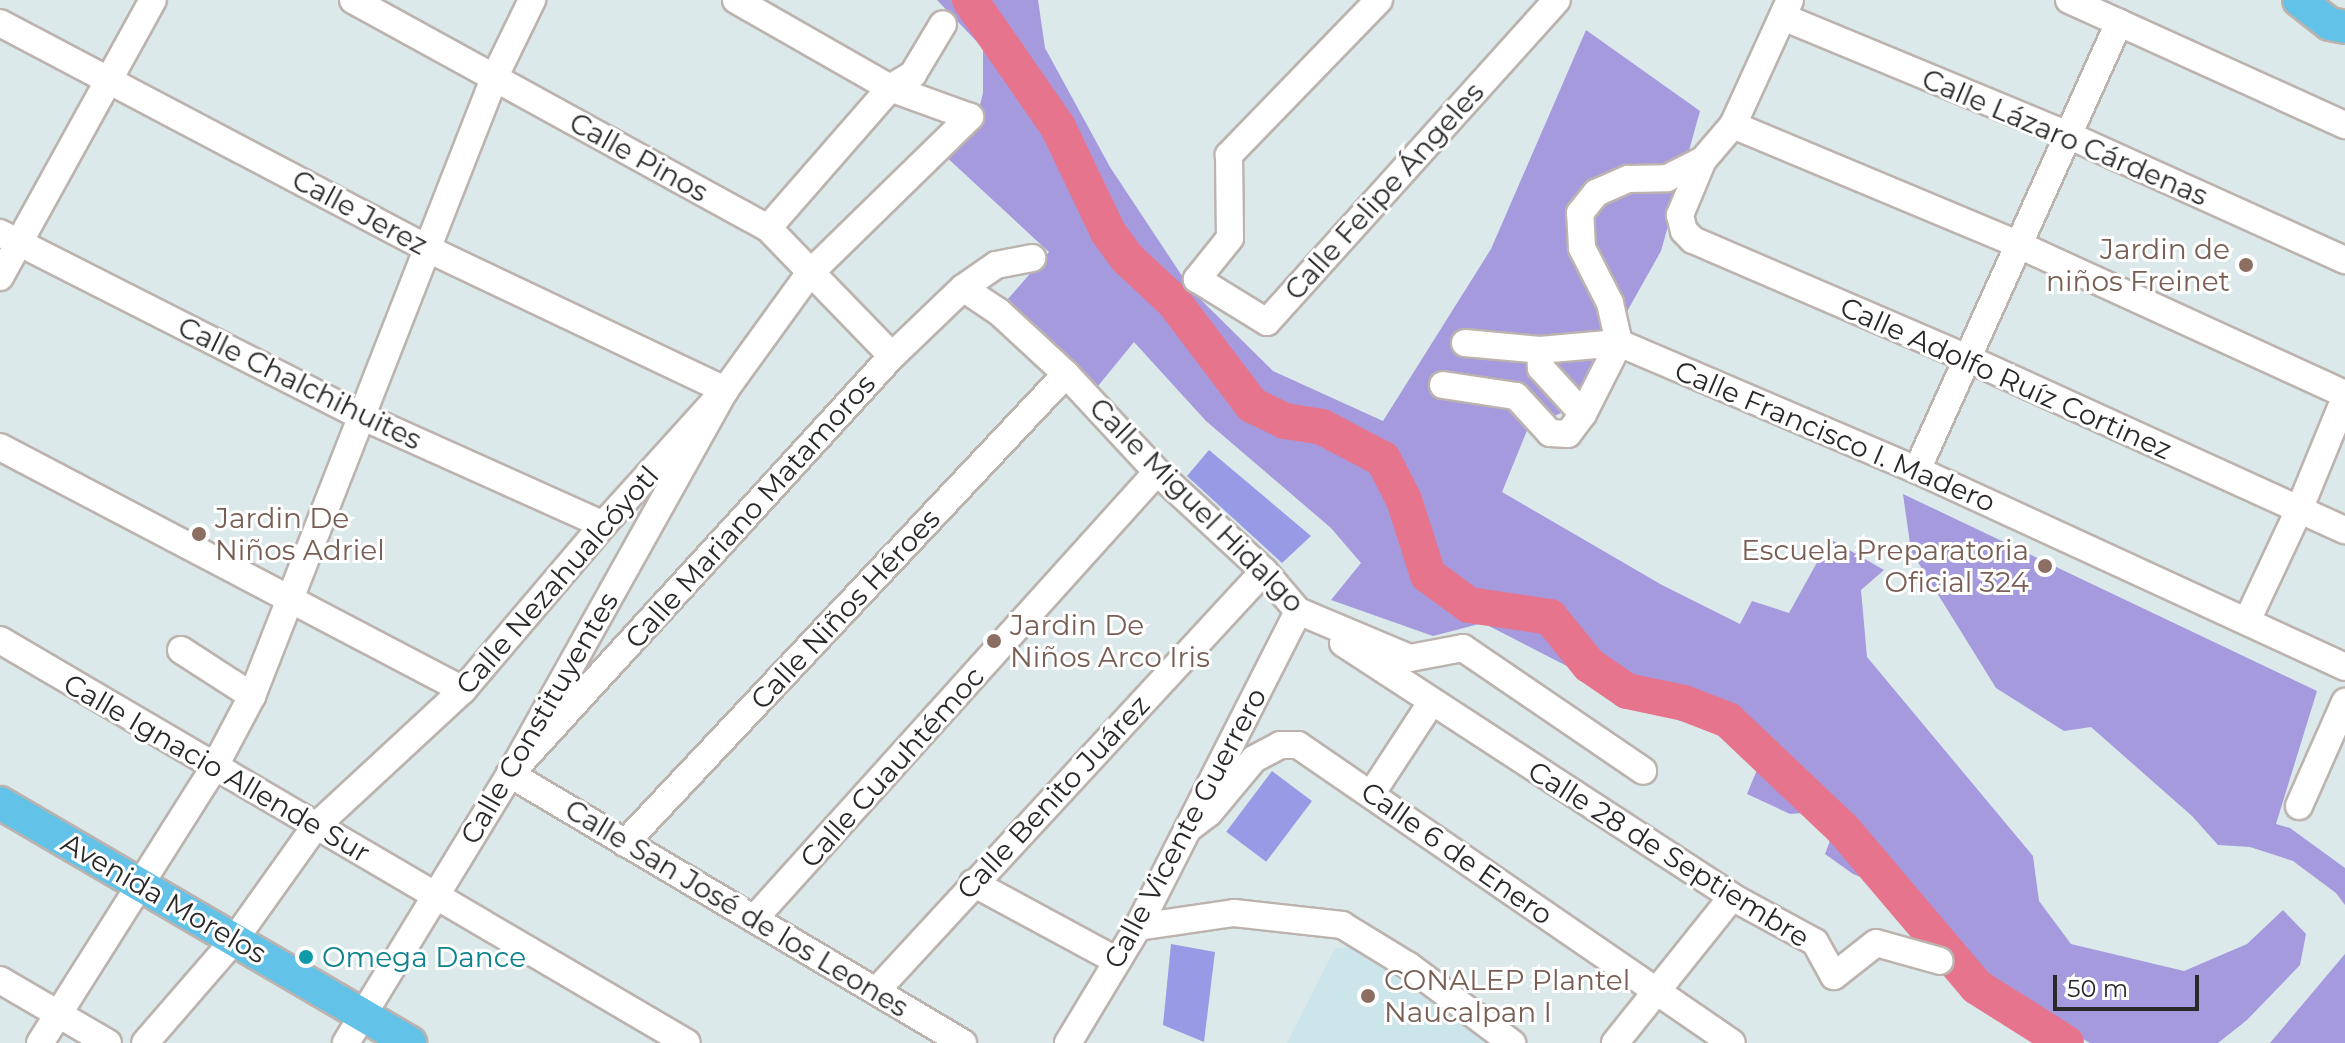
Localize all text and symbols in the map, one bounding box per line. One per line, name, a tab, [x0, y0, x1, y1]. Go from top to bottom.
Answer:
street label: Calle Lázaro Cárdenas	[1917, 62, 2213, 212]
street label: Calle Felipe Ángeles	[1277, 75, 1491, 307]
street label: Calle Pinos	[564, 105, 714, 209]
street label: Calle Jerez	[287, 162, 433, 262]
place label: Jardin de niños Freinet	[2046, 232, 2230, 298]
marker: Jardin de niños Freinet	[2237, 256, 2255, 274]
street label: Calle Adolfo Ruíz Cortinez	[1835, 290, 2177, 466]
street label: Calle Chalchihuites	[173, 309, 427, 457]
street label: Calle Francisco I. Madero	[1670, 353, 2000, 519]
street label: Calle Mariano Matamoros	[618, 367, 882, 655]
street label: Calle Miguel Hidalgo	[1083, 391, 1311, 619]
street label: Calle Nezahualcóyotl	[449, 459, 665, 701]
place label: Jardin De Niños Adriel	[215, 501, 385, 567]
street label: Calle Niños Héroes	[743, 502, 947, 716]
marker: Jardin De Niños Adriel	[190, 525, 208, 543]
place label: Escuela Preparatoria Oficial 324	[1741, 533, 2029, 599]
marker: Escuela Preparatoria Oficial 324	[2036, 557, 2054, 575]
street label: Calle Constituyentes	[453, 586, 625, 850]
place label: Jardin De Niños Arco Iris	[1010, 608, 1210, 674]
marker: Jardin De Niños Arco Iris	[985, 632, 1003, 650]
street label: Calle Cuauhtémoc	[793, 660, 991, 874]
street label: Calle Ignacio Allende Sur	[58, 666, 376, 870]
street label: Calle Vicente Guerrero	[1097, 682, 1273, 974]
street label: Calle Benito Juárez	[950, 688, 1156, 906]
street label: Calle 28 de Septiembre	[1522, 754, 1816, 954]
street label: Calle 6 de Enero	[1355, 774, 1559, 932]
street label: Calle San José de los Leones	[559, 792, 915, 1024]
street label: Avenida Morelos	[56, 826, 272, 970]
place label: Omega Dance	[322, 940, 526, 974]
marker: Omega Dance	[297, 948, 315, 966]
scale bar	[2057, 959, 2203, 1009]
place label: CONALEP Plantel Naucalpan I	[1384, 963, 1630, 1029]
text: 50 m	[2067, 974, 2128, 1003]
marker: CONALEP Plantel Naucalpan I	[1359, 987, 1377, 1005]

